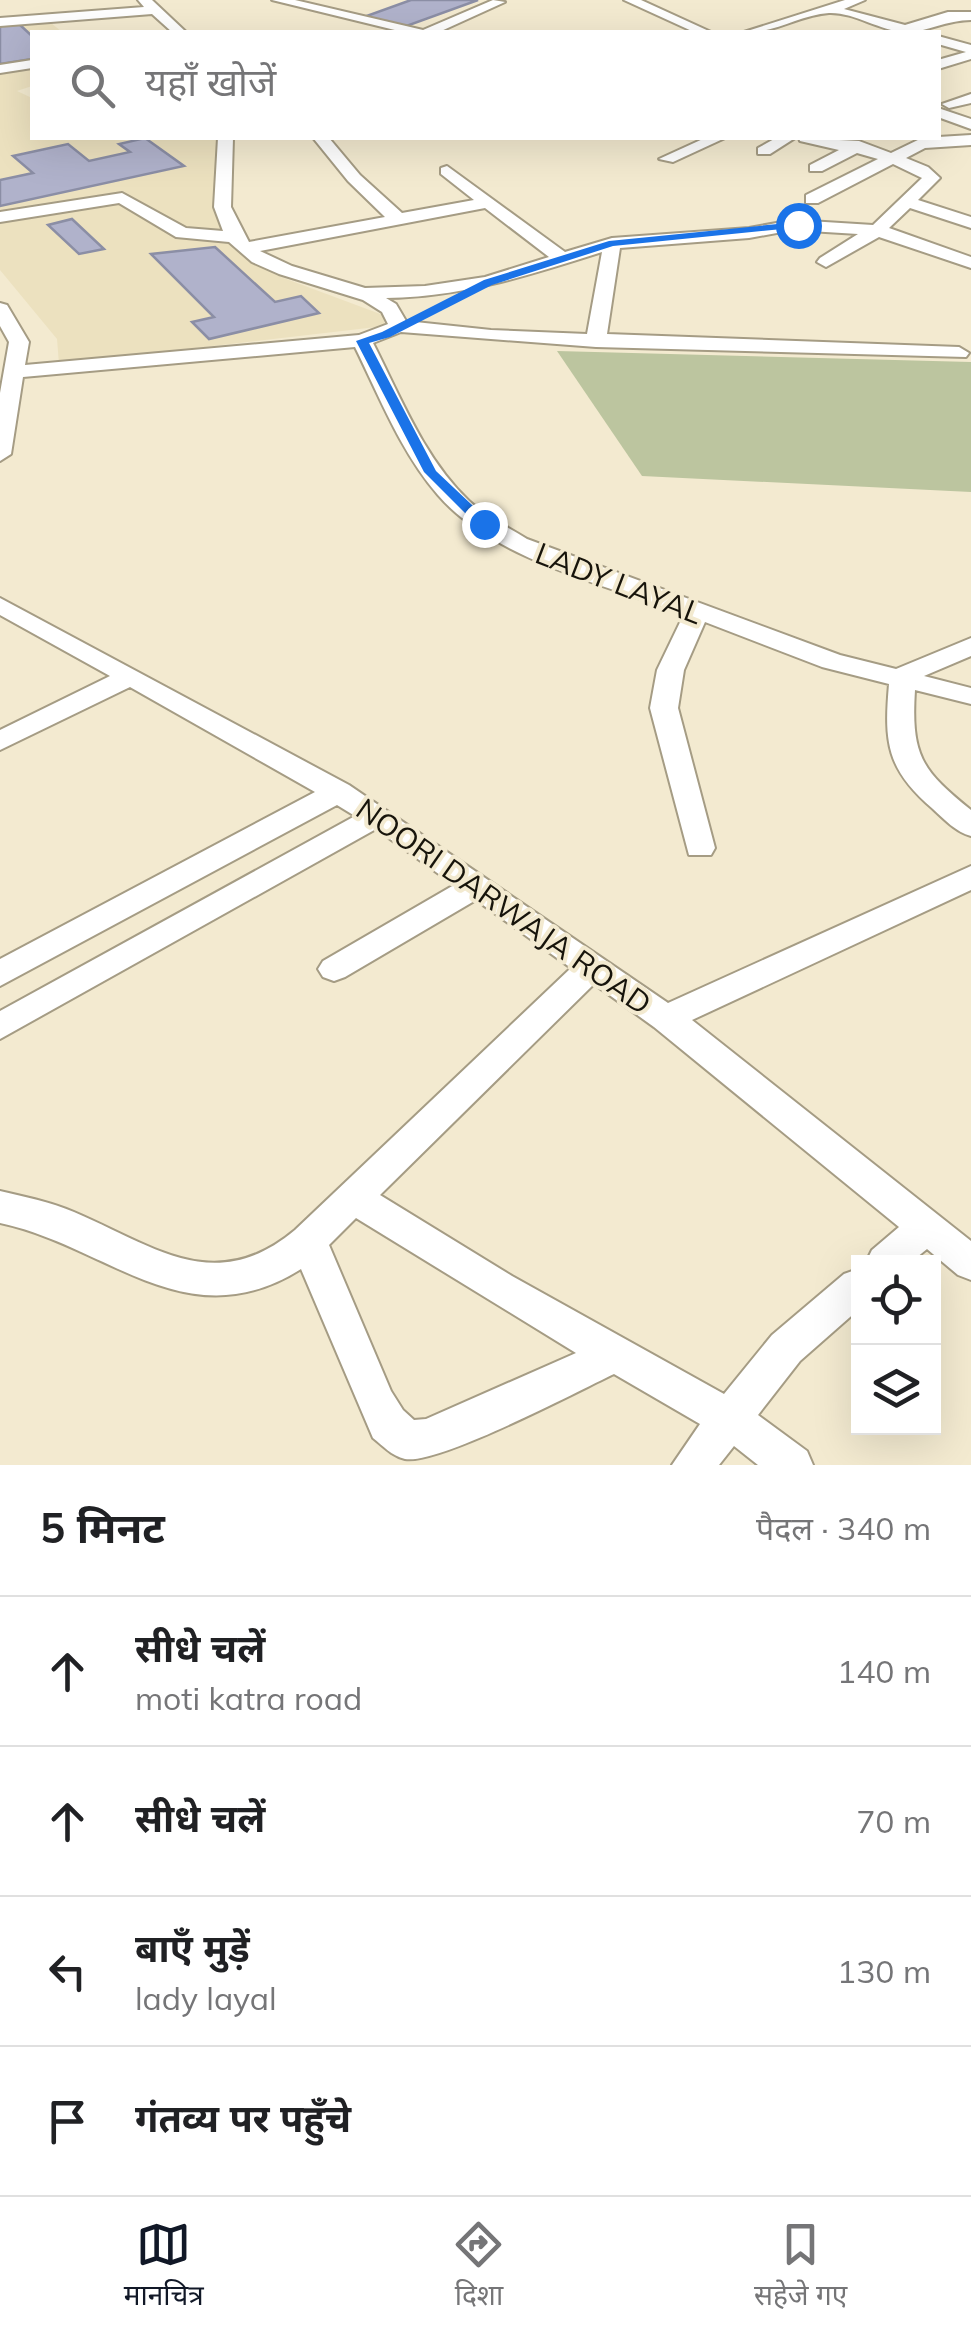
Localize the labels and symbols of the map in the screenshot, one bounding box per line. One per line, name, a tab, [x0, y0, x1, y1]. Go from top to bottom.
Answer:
route start	[776, 203, 822, 249]
route end	[462, 502, 508, 548]
street label: LADY LAYAL	[530, 534, 708, 632]
street label: NOORI DARWAJA ROAD	[349, 790, 659, 1022]

